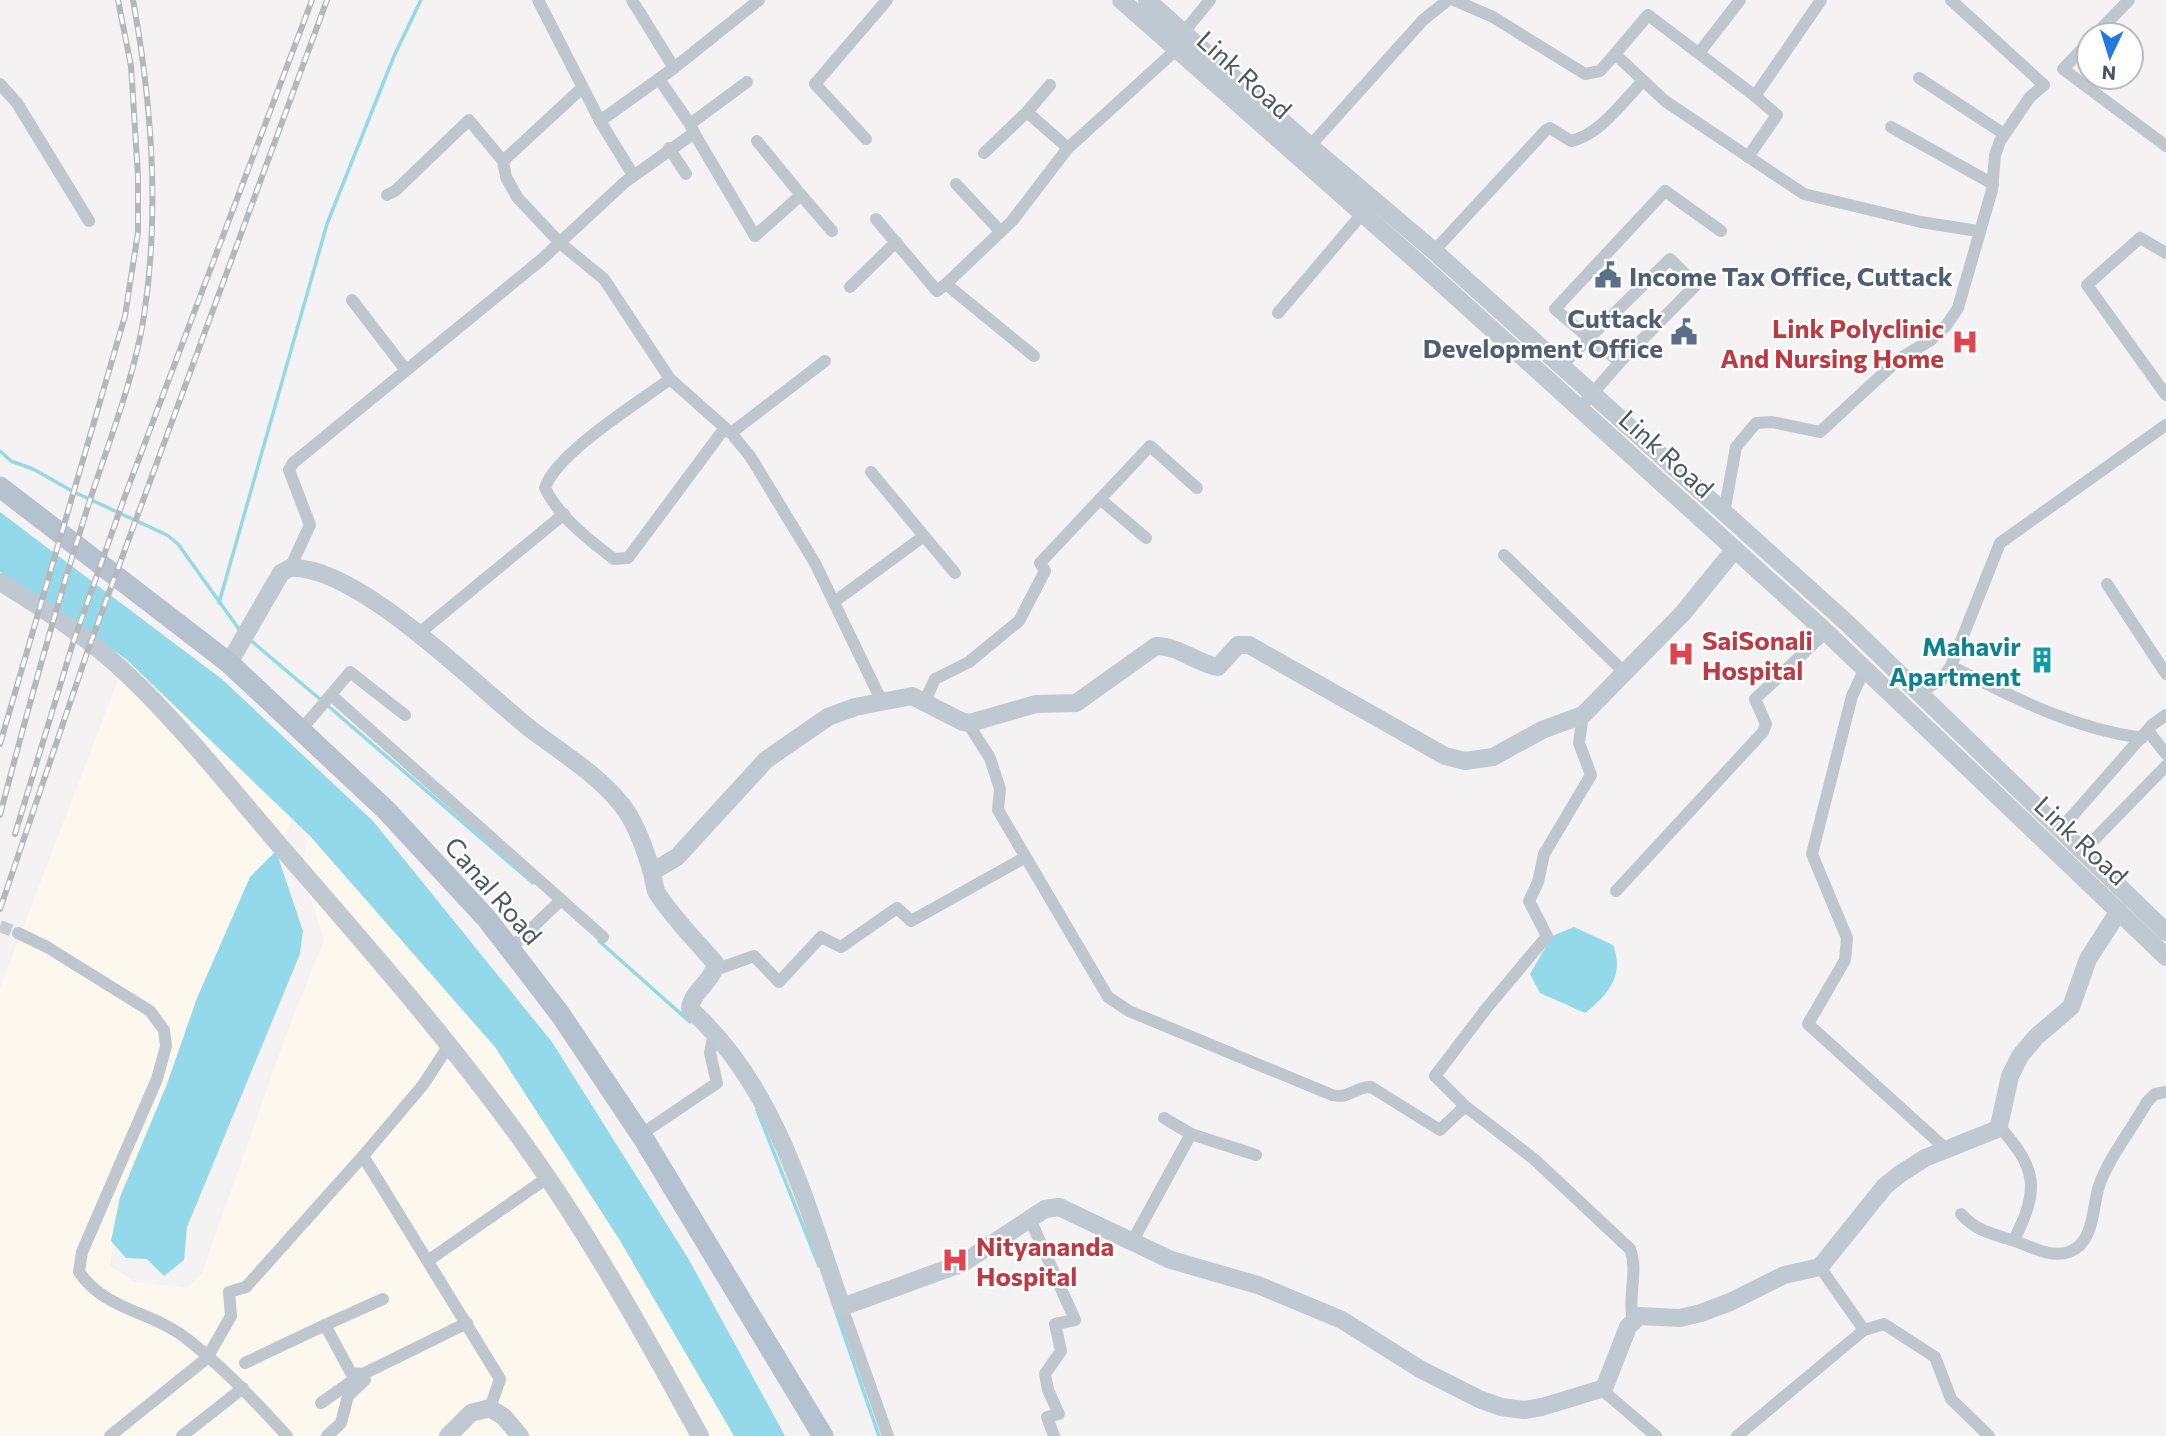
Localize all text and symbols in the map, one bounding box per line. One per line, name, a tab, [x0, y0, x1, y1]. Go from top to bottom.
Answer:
north arrow	[2075, 21, 2145, 91]
street label: Link Road	[1191, 24, 1299, 124]
text: N	[2101, 61, 2117, 85]
public building icon: Income Tax Office, Cuttack	[1593, 260, 1623, 290]
place label: Income Tax Office, Cuttack	[1629, 260, 1953, 291]
place label: Cuttack Development Office	[1423, 302, 1663, 363]
place label: Link Polyclinic And Nursing Home	[1720, 312, 1944, 373]
public building icon: Cuttack Development Office	[1669, 317, 1699, 347]
hospital icon: Link Polyclinic And Nursing Home	[1950, 327, 1980, 357]
street label: Link Road	[1613, 403, 1721, 503]
place label: SaiSonali Hospital	[1702, 624, 1813, 685]
place label: Mahavir Apartment	[1889, 630, 2021, 691]
hospital icon: SaiSonali Hospital	[1666, 639, 1696, 669]
building icon: Mahavir Apartment	[2027, 645, 2057, 675]
street label: Link Road	[2029, 789, 2135, 891]
street label: Canal Road	[439, 830, 549, 950]
place label: Nityananda Hospital	[976, 1230, 1114, 1291]
hospital icon: Nityananda Hospital	[940, 1245, 970, 1275]

